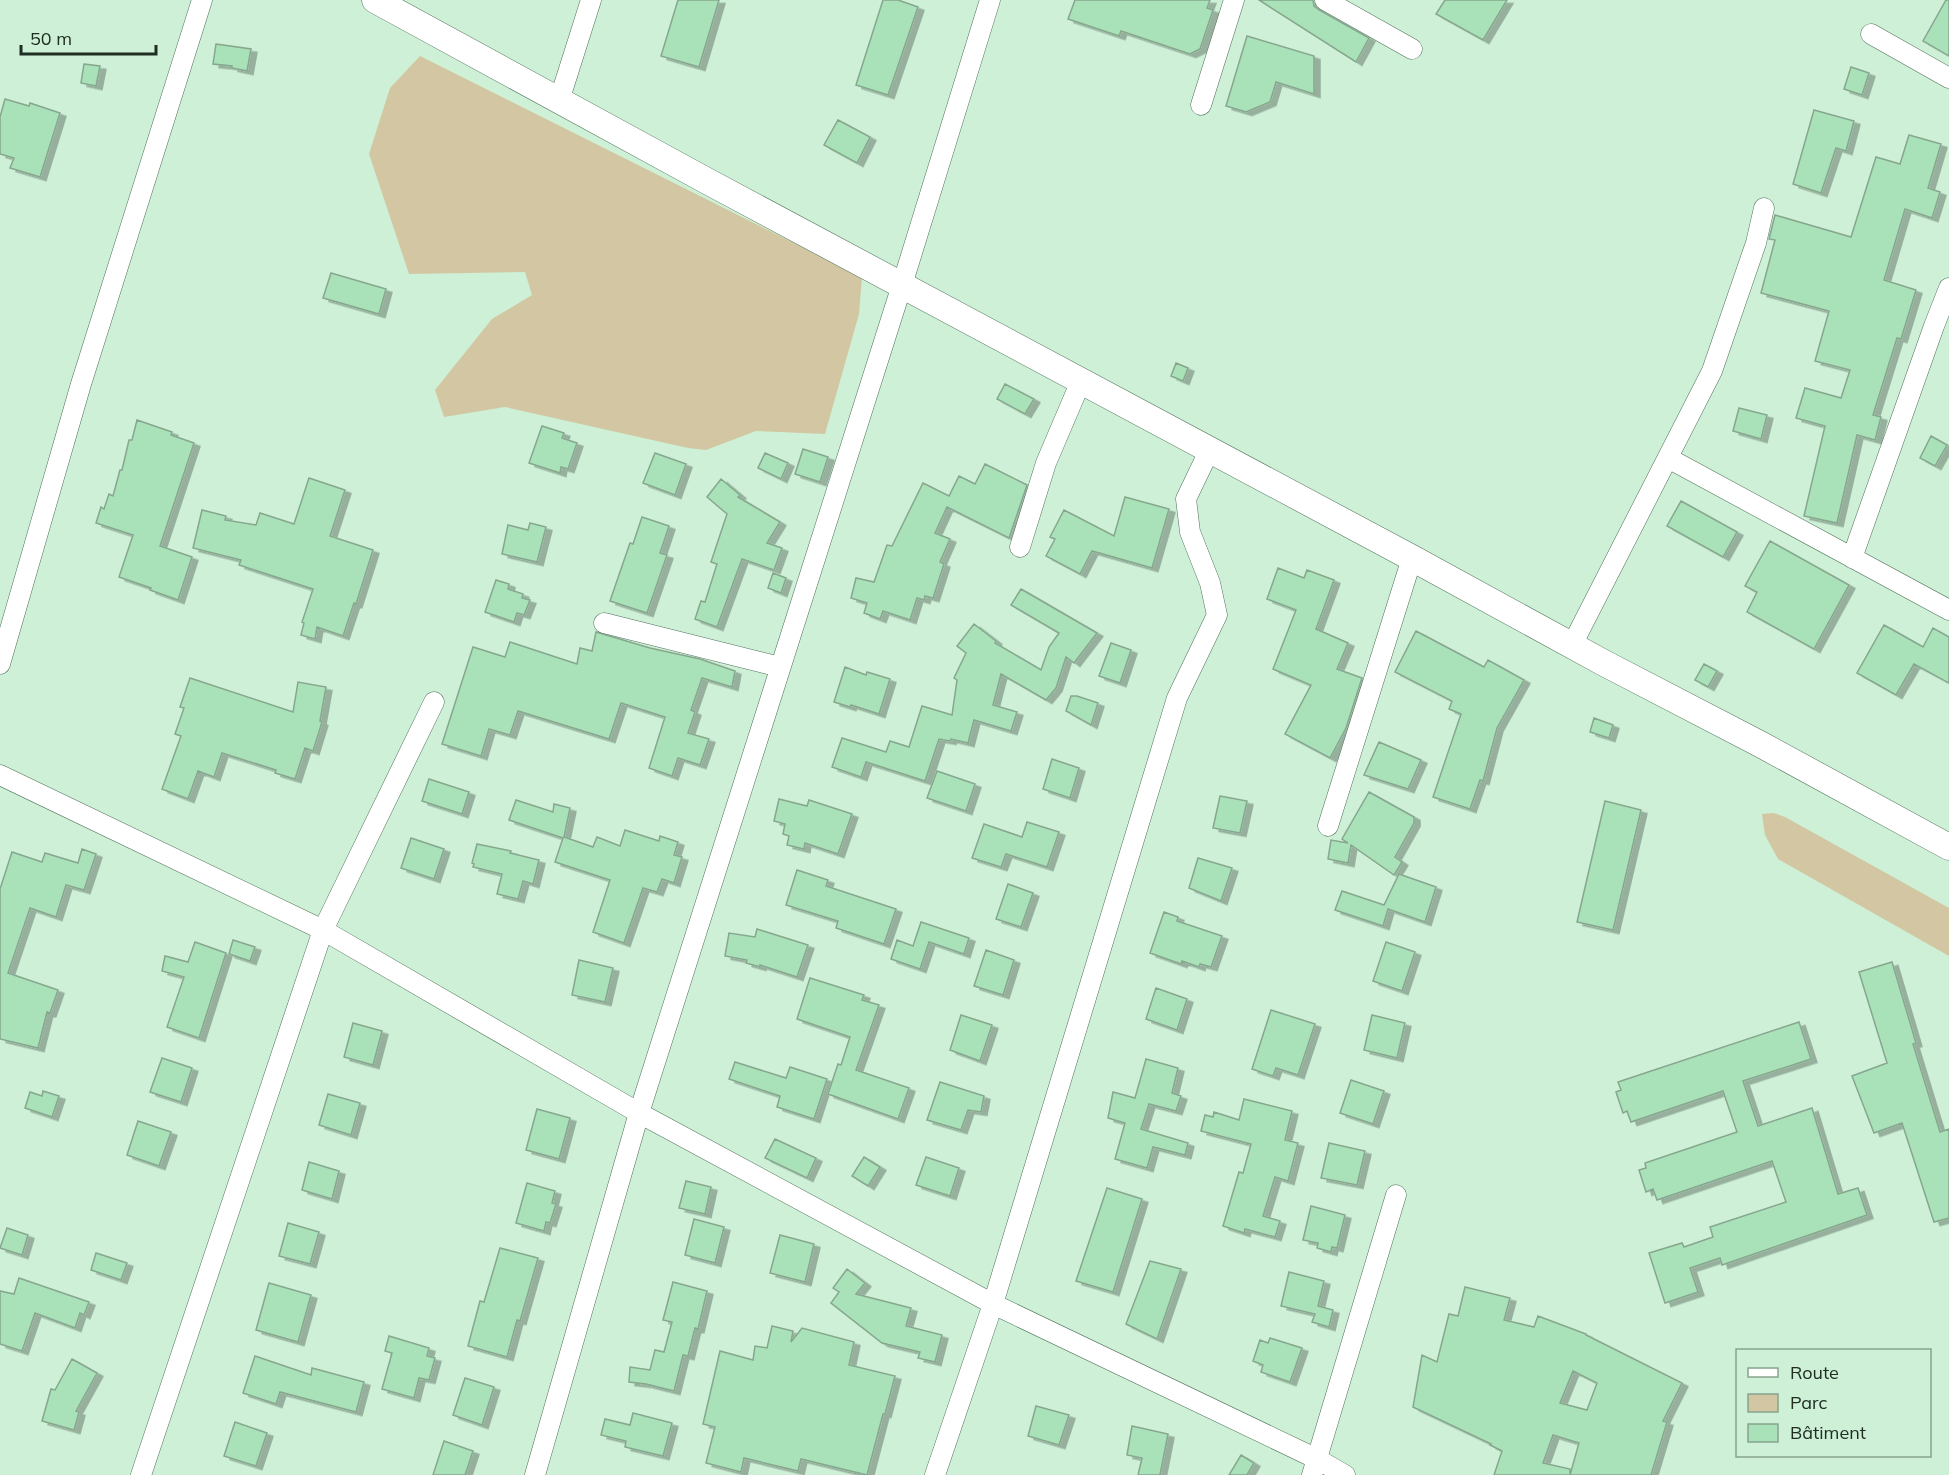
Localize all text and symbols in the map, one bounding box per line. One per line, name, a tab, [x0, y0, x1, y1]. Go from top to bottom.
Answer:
scale bar	[21, 18, 156, 56]
text: 50 m	[30, 27, 72, 50]
legend	[1736, 1349, 1931, 1457]
text: Route	[1790, 1361, 1839, 1384]
text: Parc	[1790, 1391, 1828, 1414]
text: Bâtiment	[1790, 1421, 1866, 1444]

